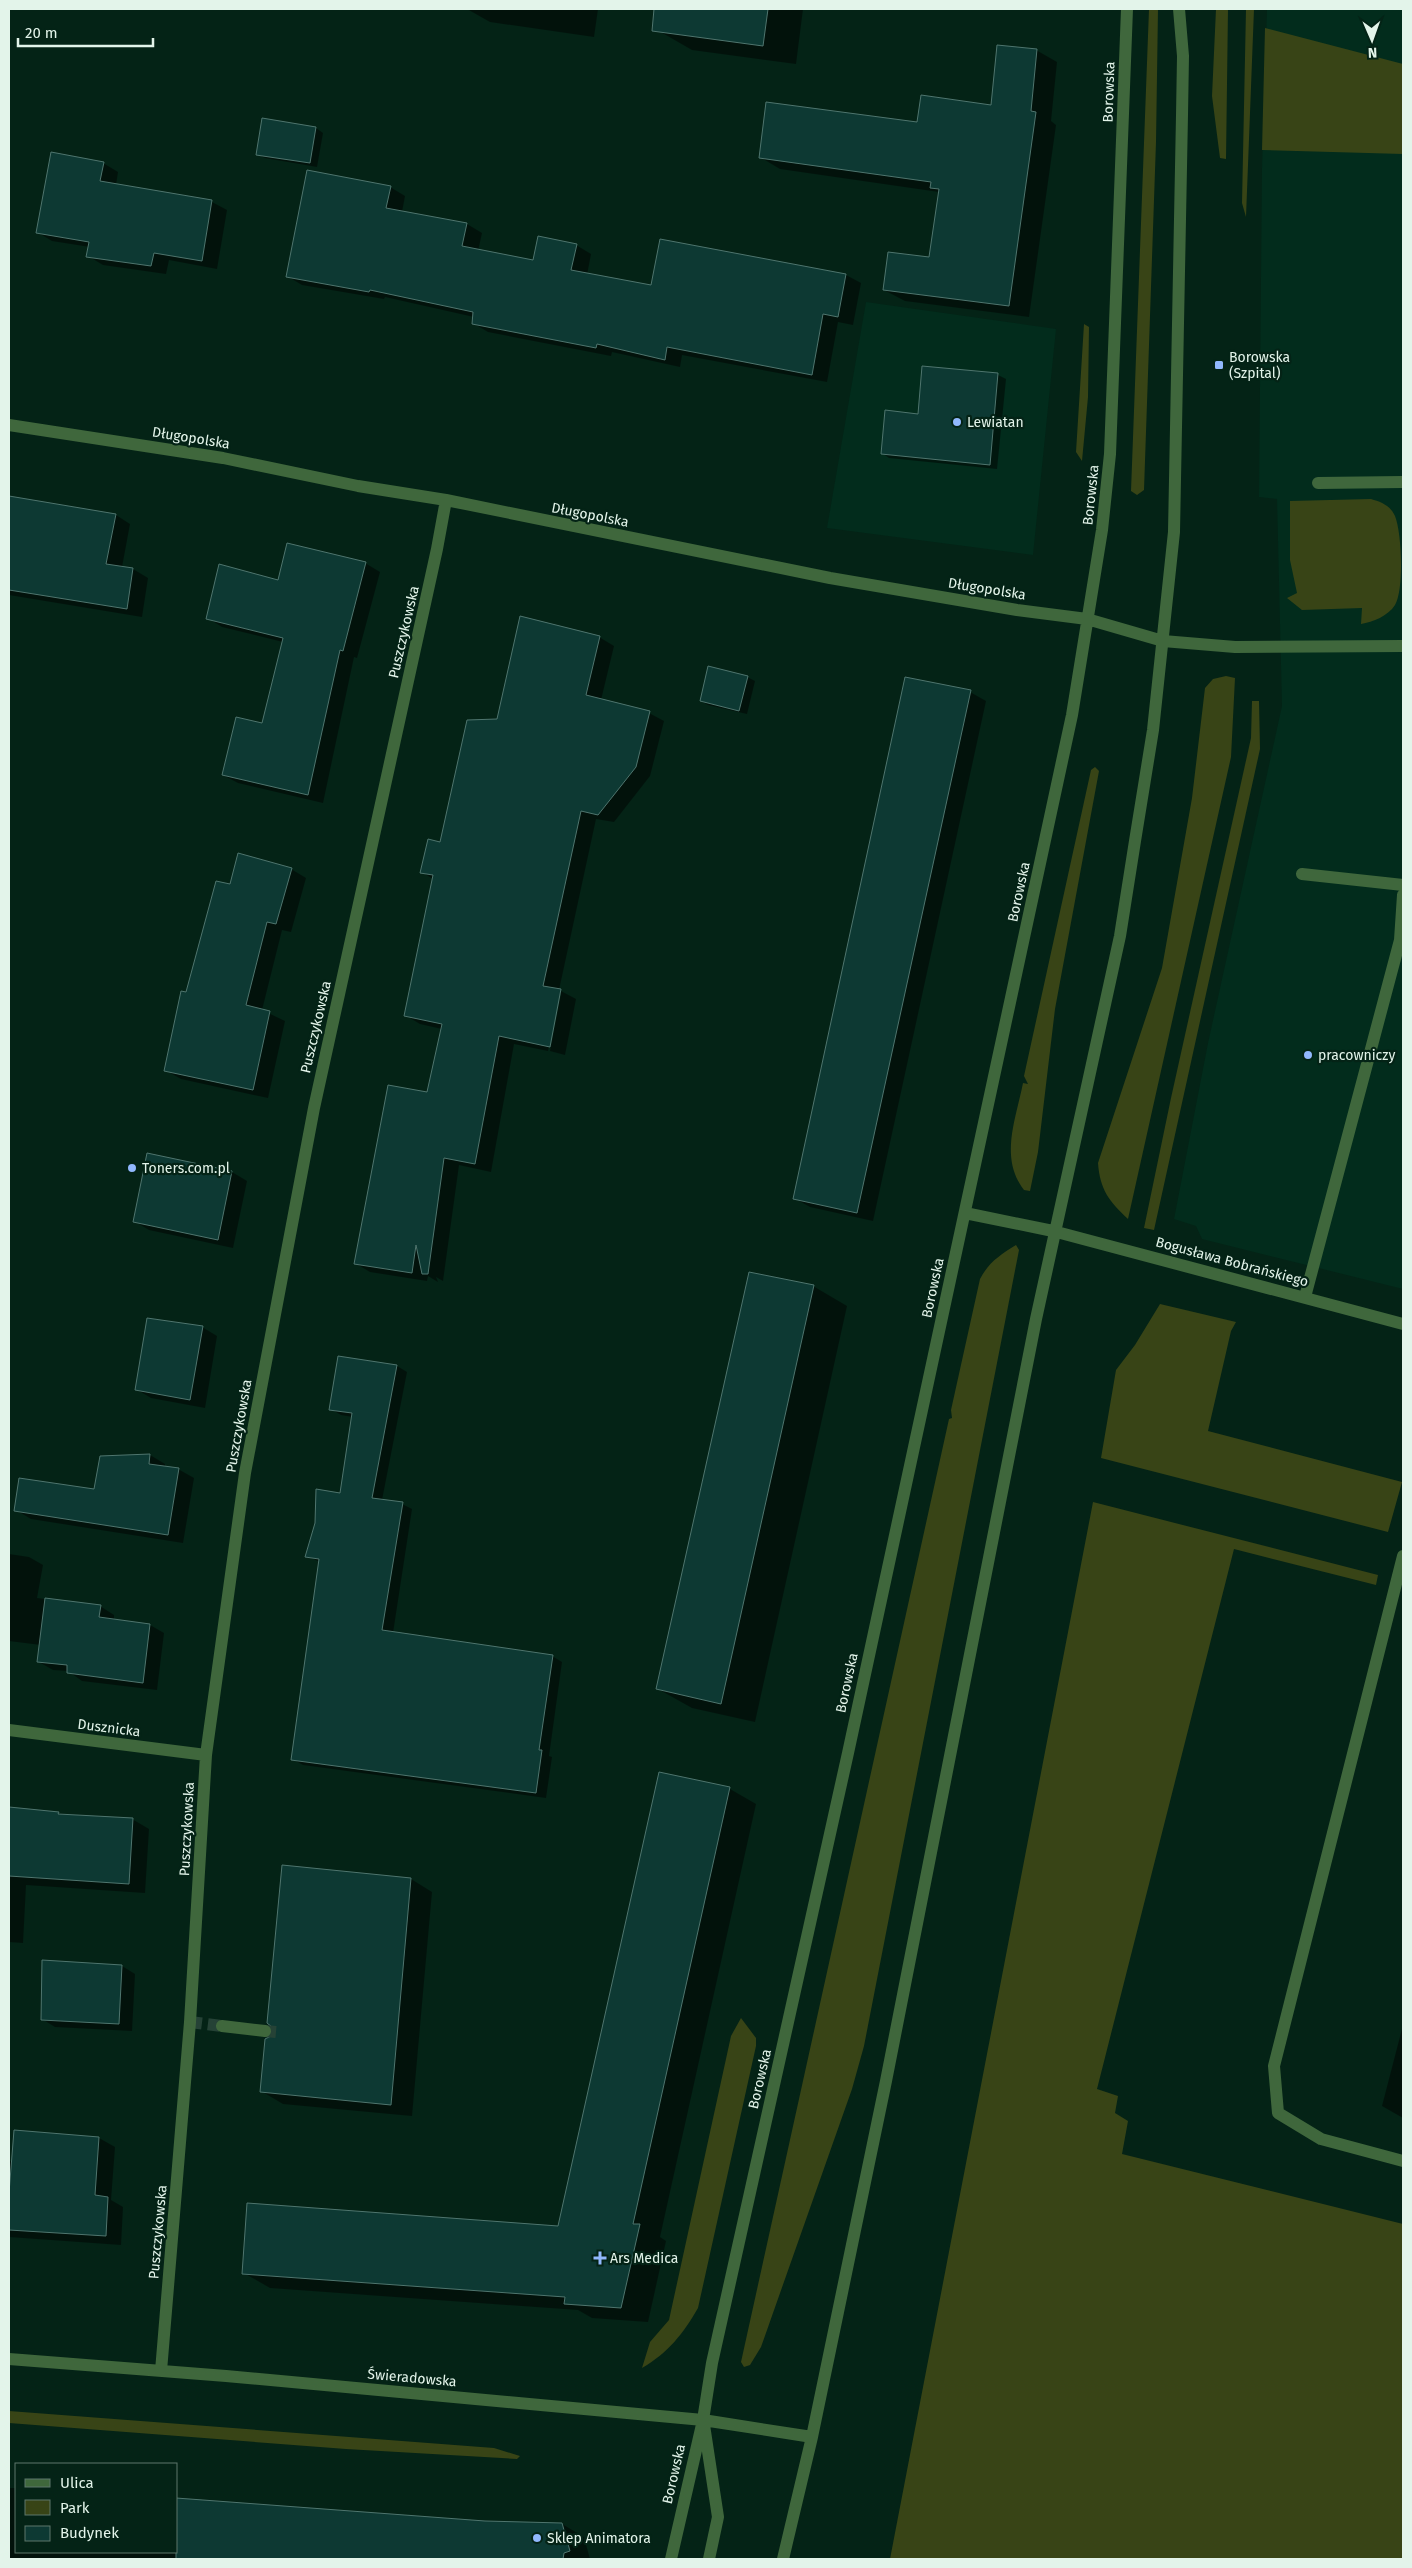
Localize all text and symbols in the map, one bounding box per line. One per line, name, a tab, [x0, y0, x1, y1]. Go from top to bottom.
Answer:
scale bar	[18, 15, 152, 47]
north arrow	[1347, 15, 1397, 65]
text: 20 m	[25, 24, 58, 42]
text: N	[1367, 44, 1377, 61]
street label: Borowska	[1099, 61, 1119, 123]
place label: Borowska (Szpital)	[1229, 349, 1290, 382]
marker: Borowska (Szpital)	[1213, 359, 1225, 371]
place label: Lewiatan	[967, 414, 1024, 431]
marker: Lewiatan	[951, 416, 963, 428]
street label: Długopolska	[151, 423, 231, 453]
street label: Borowska	[1079, 464, 1103, 526]
street label: Długopolska	[550, 499, 630, 531]
street label: Długopolska	[947, 574, 1027, 604]
street label: Puszczykowska	[385, 584, 423, 680]
street label: Borowska	[1004, 860, 1034, 924]
street label: Puszczykowska	[297, 979, 335, 1075]
place label: pracowniczy	[1318, 1047, 1395, 1064]
marker: pracowniczy	[1302, 1049, 1314, 1061]
place label: Toners.com.pl	[142, 1160, 230, 1177]
marker: Toners.com.pl	[126, 1162, 138, 1174]
street label: Bogusława Bobrańskiego	[1154, 1233, 1310, 1291]
street label: Borowska	[918, 1256, 948, 1320]
street label: Puszczykowska	[222, 1378, 256, 1474]
street label: Borowska	[832, 1651, 862, 1715]
street label: Dusznicka	[77, 1716, 141, 1740]
street label: Puszczykowska	[176, 1781, 198, 1877]
street label: Borowska	[745, 2047, 775, 2111]
street label: Puszczykowska	[145, 2184, 171, 2280]
place label: Ars Medica	[610, 2250, 678, 2267]
marker: Ars Medica	[594, 2252, 606, 2264]
street label: Świeradowska	[367, 2365, 457, 2390]
street label: Borowska	[659, 2442, 689, 2506]
legend	[15, 2463, 178, 2553]
text: Ulica	[60, 2474, 94, 2492]
text: Park	[60, 2499, 90, 2517]
text: Budynek	[60, 2524, 119, 2542]
place label: Sklep Animatora	[547, 2530, 651, 2547]
marker: Sklep Animatora	[531, 2532, 543, 2544]

